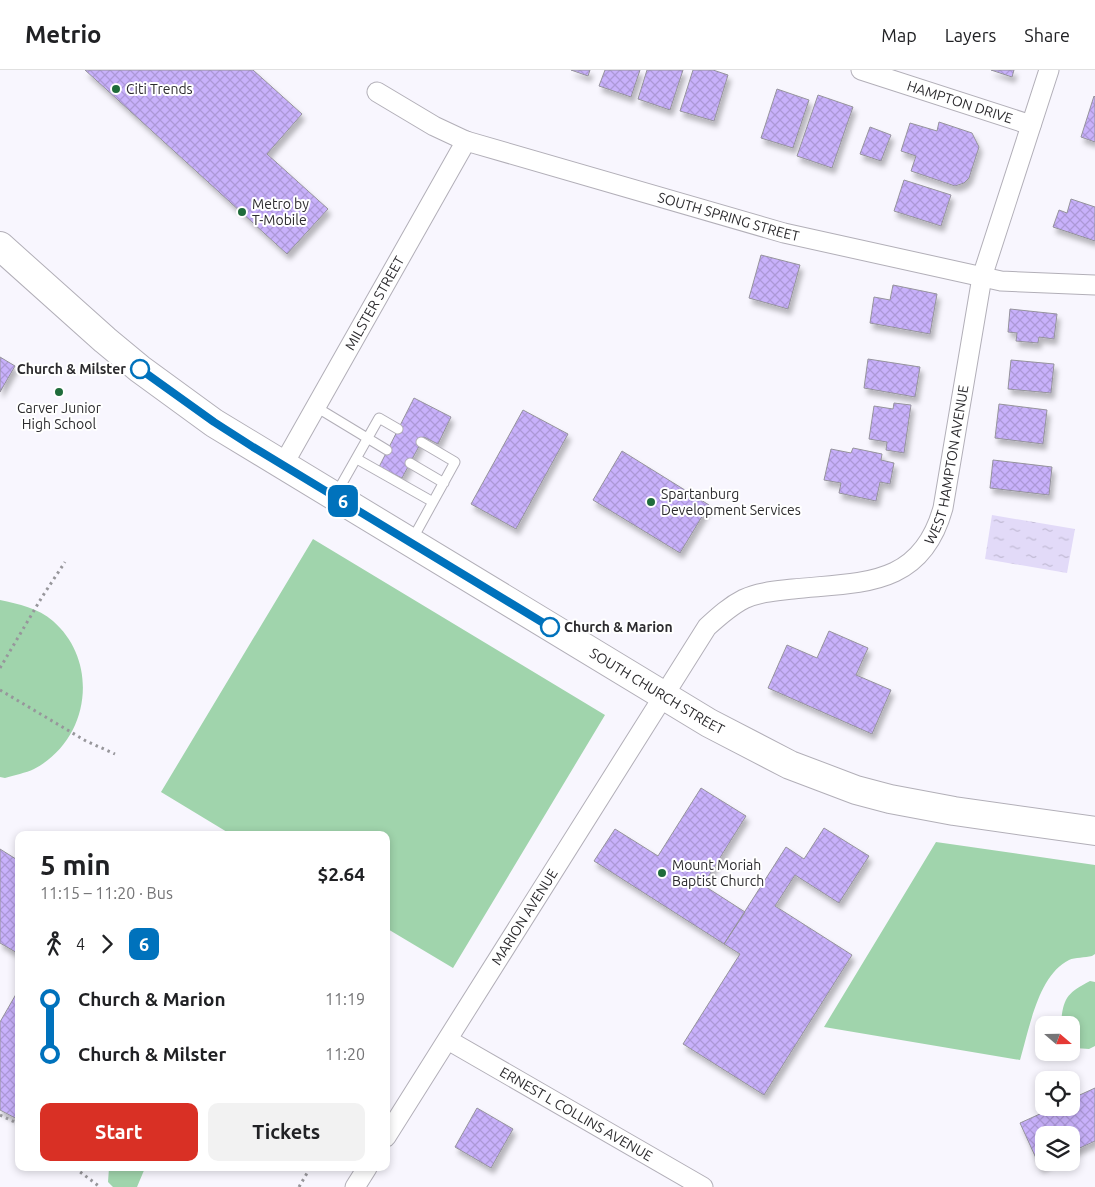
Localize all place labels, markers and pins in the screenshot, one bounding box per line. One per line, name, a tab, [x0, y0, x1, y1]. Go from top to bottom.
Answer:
place label: Citi Trends	[126, 81, 193, 97]
marker: Citi Trends	[110, 83, 122, 95]
place label: Metro by T-Mobile	[252, 196, 309, 228]
marker: Metro by T-Mobile	[236, 206, 248, 218]
marker: Church & Milster	[130, 359, 150, 379]
place label: Church & Milster	[17, 361, 126, 377]
marker: Carver Junior High School	[53, 386, 65, 398]
place label: Carver Junior High School	[17, 400, 102, 432]
place label: Spartanburg Development Services	[661, 486, 801, 518]
marker: Spartanburg Development Services	[645, 496, 657, 508]
marker: Church & Marion	[540, 617, 560, 637]
place label: Church & Marion	[564, 619, 673, 635]
place label: Mount Moriah Baptist Church	[672, 857, 764, 889]
marker: Mount Moriah Baptist Church	[656, 867, 668, 879]

